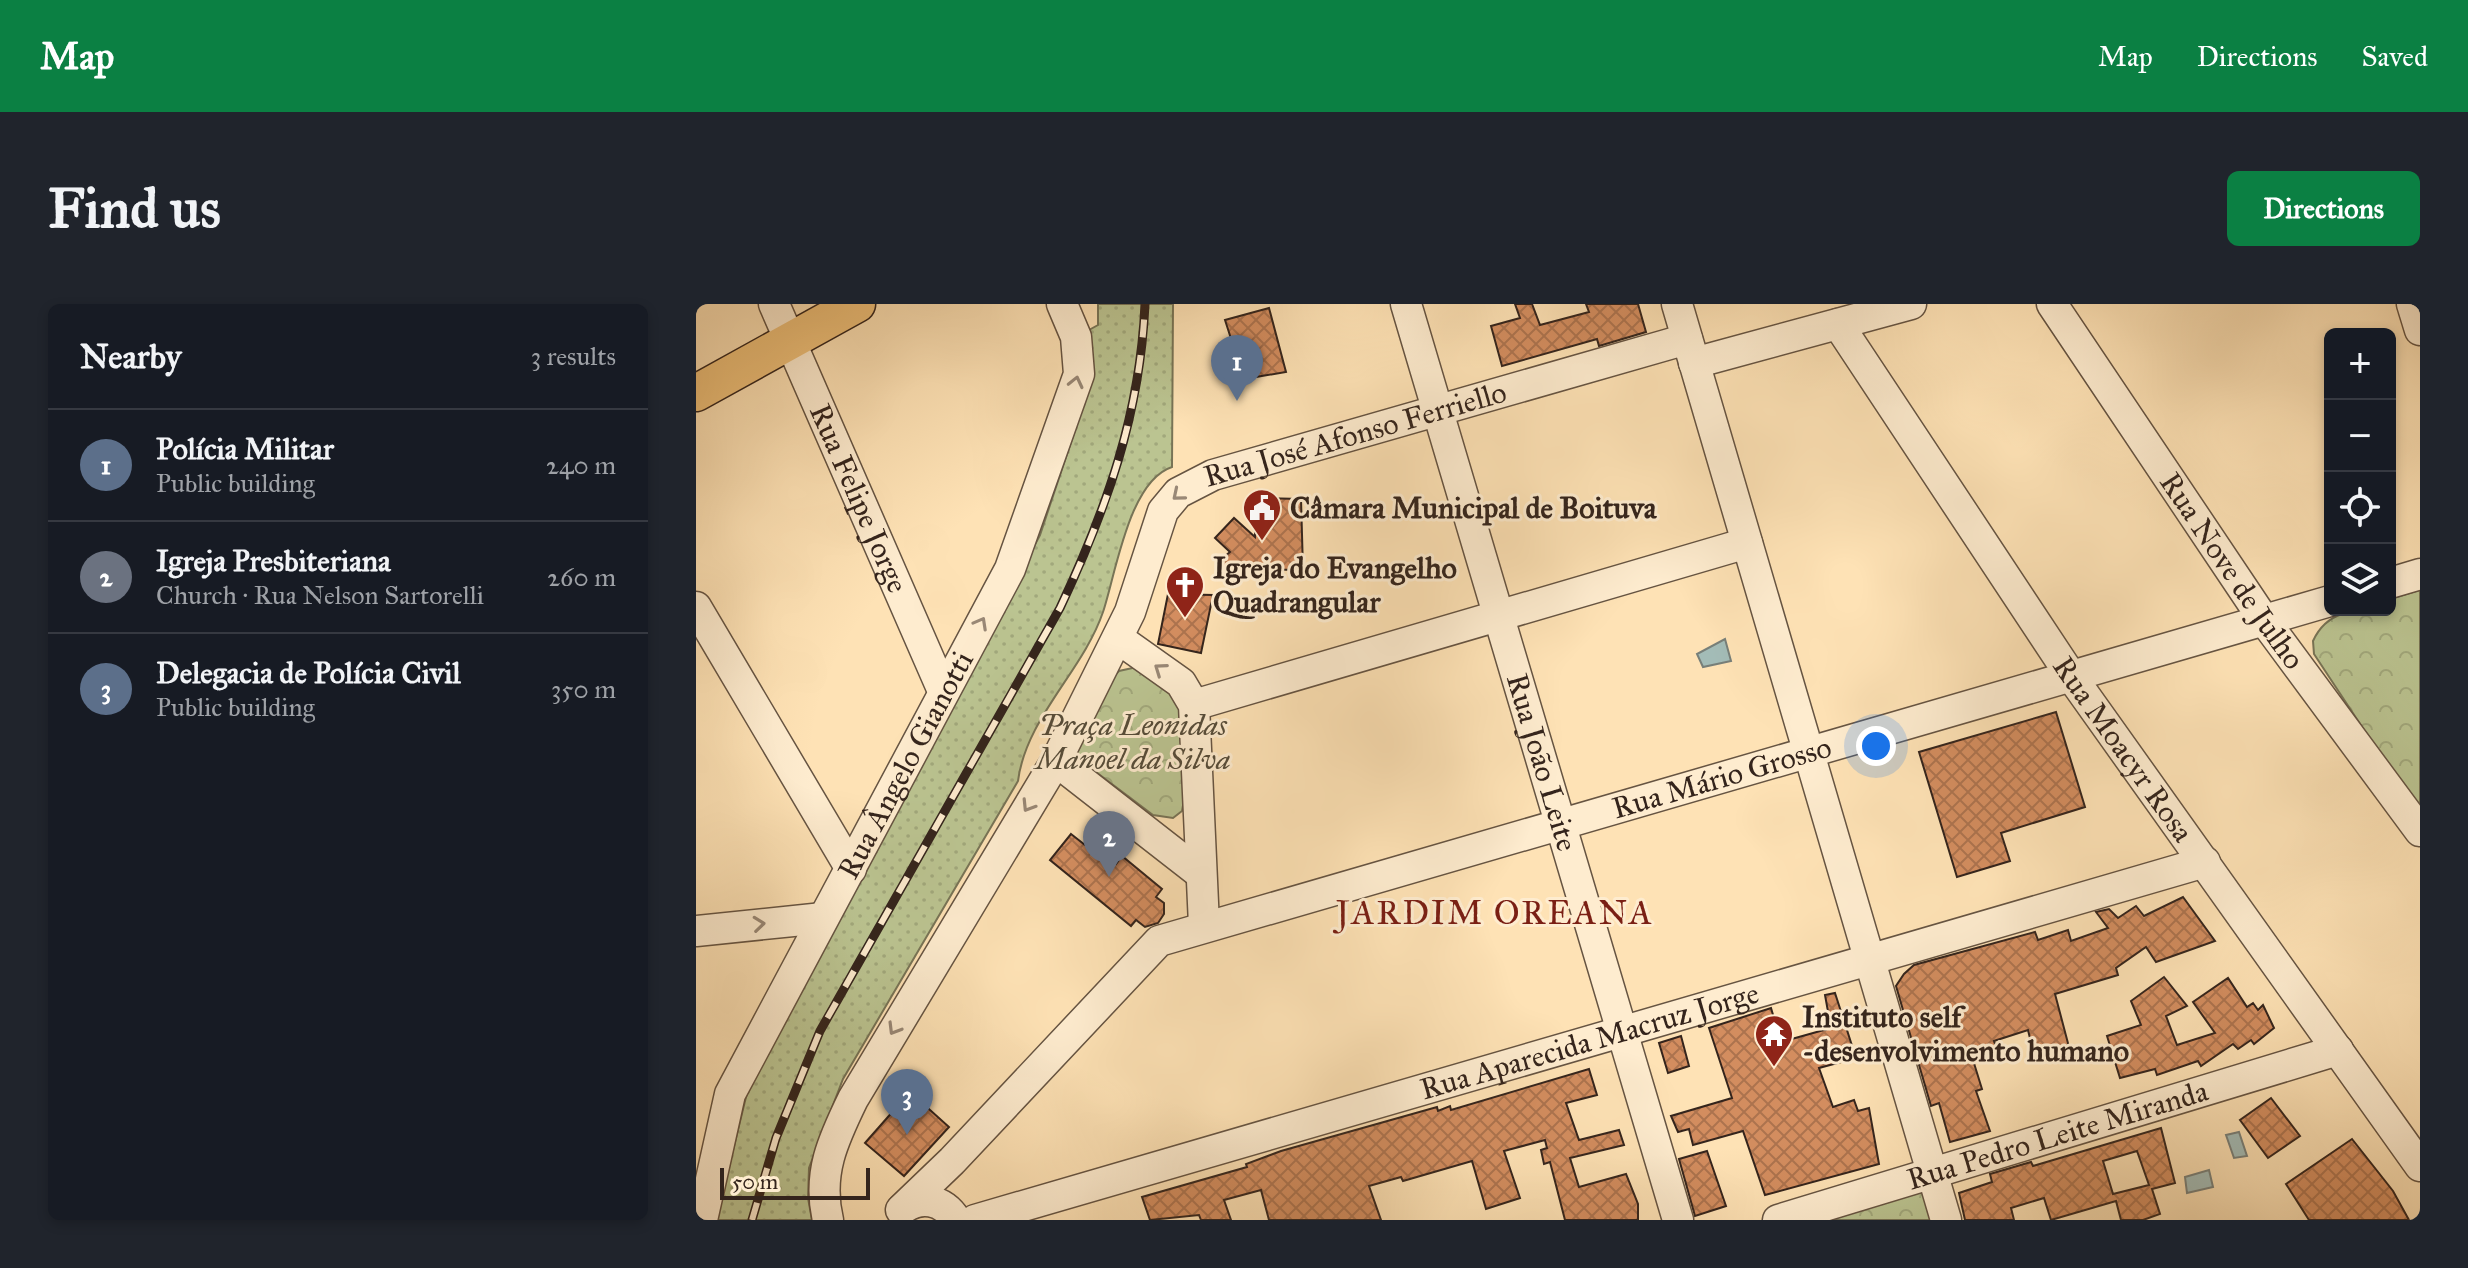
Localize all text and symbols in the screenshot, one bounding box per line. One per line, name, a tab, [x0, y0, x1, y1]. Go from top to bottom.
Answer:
text: Map	[40, 33, 114, 79]
text: Map	[2098, 39, 2153, 74]
text: Directions	[2197, 39, 2318, 74]
text: Saved	[2362, 39, 2428, 74]
button: Directions	[2227, 171, 2420, 246]
text: Find us	[48, 174, 221, 242]
map controls	[2324, 328, 2396, 616]
button: +	[2324, 328, 2396, 400]
pin: 1	[1211, 335, 1263, 401]
text: Nearby	[80, 336, 182, 377]
text: 3 results	[531, 340, 616, 372]
street label: Rua José Afonso Ferriello	[1200, 374, 1511, 495]
one-way arrow	[1067, 376, 1084, 389]
street label: Rua Felipe Jorge	[802, 398, 916, 598]
button: −	[2324, 400, 2396, 472]
text: Polícia Militar	[156, 431, 334, 467]
text: 1	[101, 449, 111, 481]
text: 240 m	[546, 449, 616, 481]
street label: Rua Nove de Julho	[2152, 466, 2312, 676]
text: Public building	[156, 467, 315, 499]
button: locate	[2324, 472, 2396, 544]
one-way arrow	[1173, 485, 1187, 500]
public building icon: Câmara Municipal de Boituva	[1241, 487, 1283, 542]
place label: Câmara Municipal de Boituva	[1290, 490, 1658, 526]
text: Igreja Presbiteriana	[156, 543, 391, 579]
button: layers	[2324, 544, 2396, 616]
place label: Igreja do Evangelho Quadrangular	[1213, 550, 1457, 620]
text: 2	[100, 561, 112, 593]
text: 260 m	[547, 561, 616, 593]
church icon: Igreja do Evangelho Quadrangular	[1164, 564, 1206, 619]
text: Church · Rua Nelson Sartorelli	[156, 579, 484, 611]
one-way arrow	[971, 617, 986, 631]
street label: Rua Ângelo Gianotti	[830, 645, 981, 885]
street label: Rua Moacyr Rosa	[2045, 650, 2201, 849]
text: Delegacia de Polícia Civil	[156, 655, 461, 691]
one-way arrow	[1155, 664, 1169, 678]
street label: Rua João Leite	[1499, 669, 1585, 855]
text: 3	[101, 673, 111, 705]
text: 350 m	[551, 673, 616, 705]
text: Public building	[156, 691, 315, 723]
park label: Praça Leonidas Manoel da Silva	[1032, 707, 1231, 777]
your location	[1856, 726, 1896, 766]
street label: Rua Mário Grosso	[1608, 729, 1836, 826]
one-way arrow	[1023, 797, 1038, 812]
pin: 2	[1083, 811, 1135, 877]
district label: JARDIM OREANA	[1332, 892, 1654, 934]
one-way arrow	[753, 916, 766, 933]
street label: Rua Aparecida Macruz Jorge	[1416, 975, 1763, 1107]
place label: Instituto self -desenvolvimento humano	[1802, 999, 2129, 1069]
temple icon: Instituto self -desenvolvimento humano	[1753, 1013, 1795, 1068]
one-way arrow	[889, 1020, 904, 1035]
pin: 3	[881, 1069, 933, 1135]
street label: Rua Pedro Leite Miranda	[1903, 1072, 2212, 1198]
scale bar	[720, 1164, 870, 1200]
text: 50 m	[732, 1168, 778, 1195]

